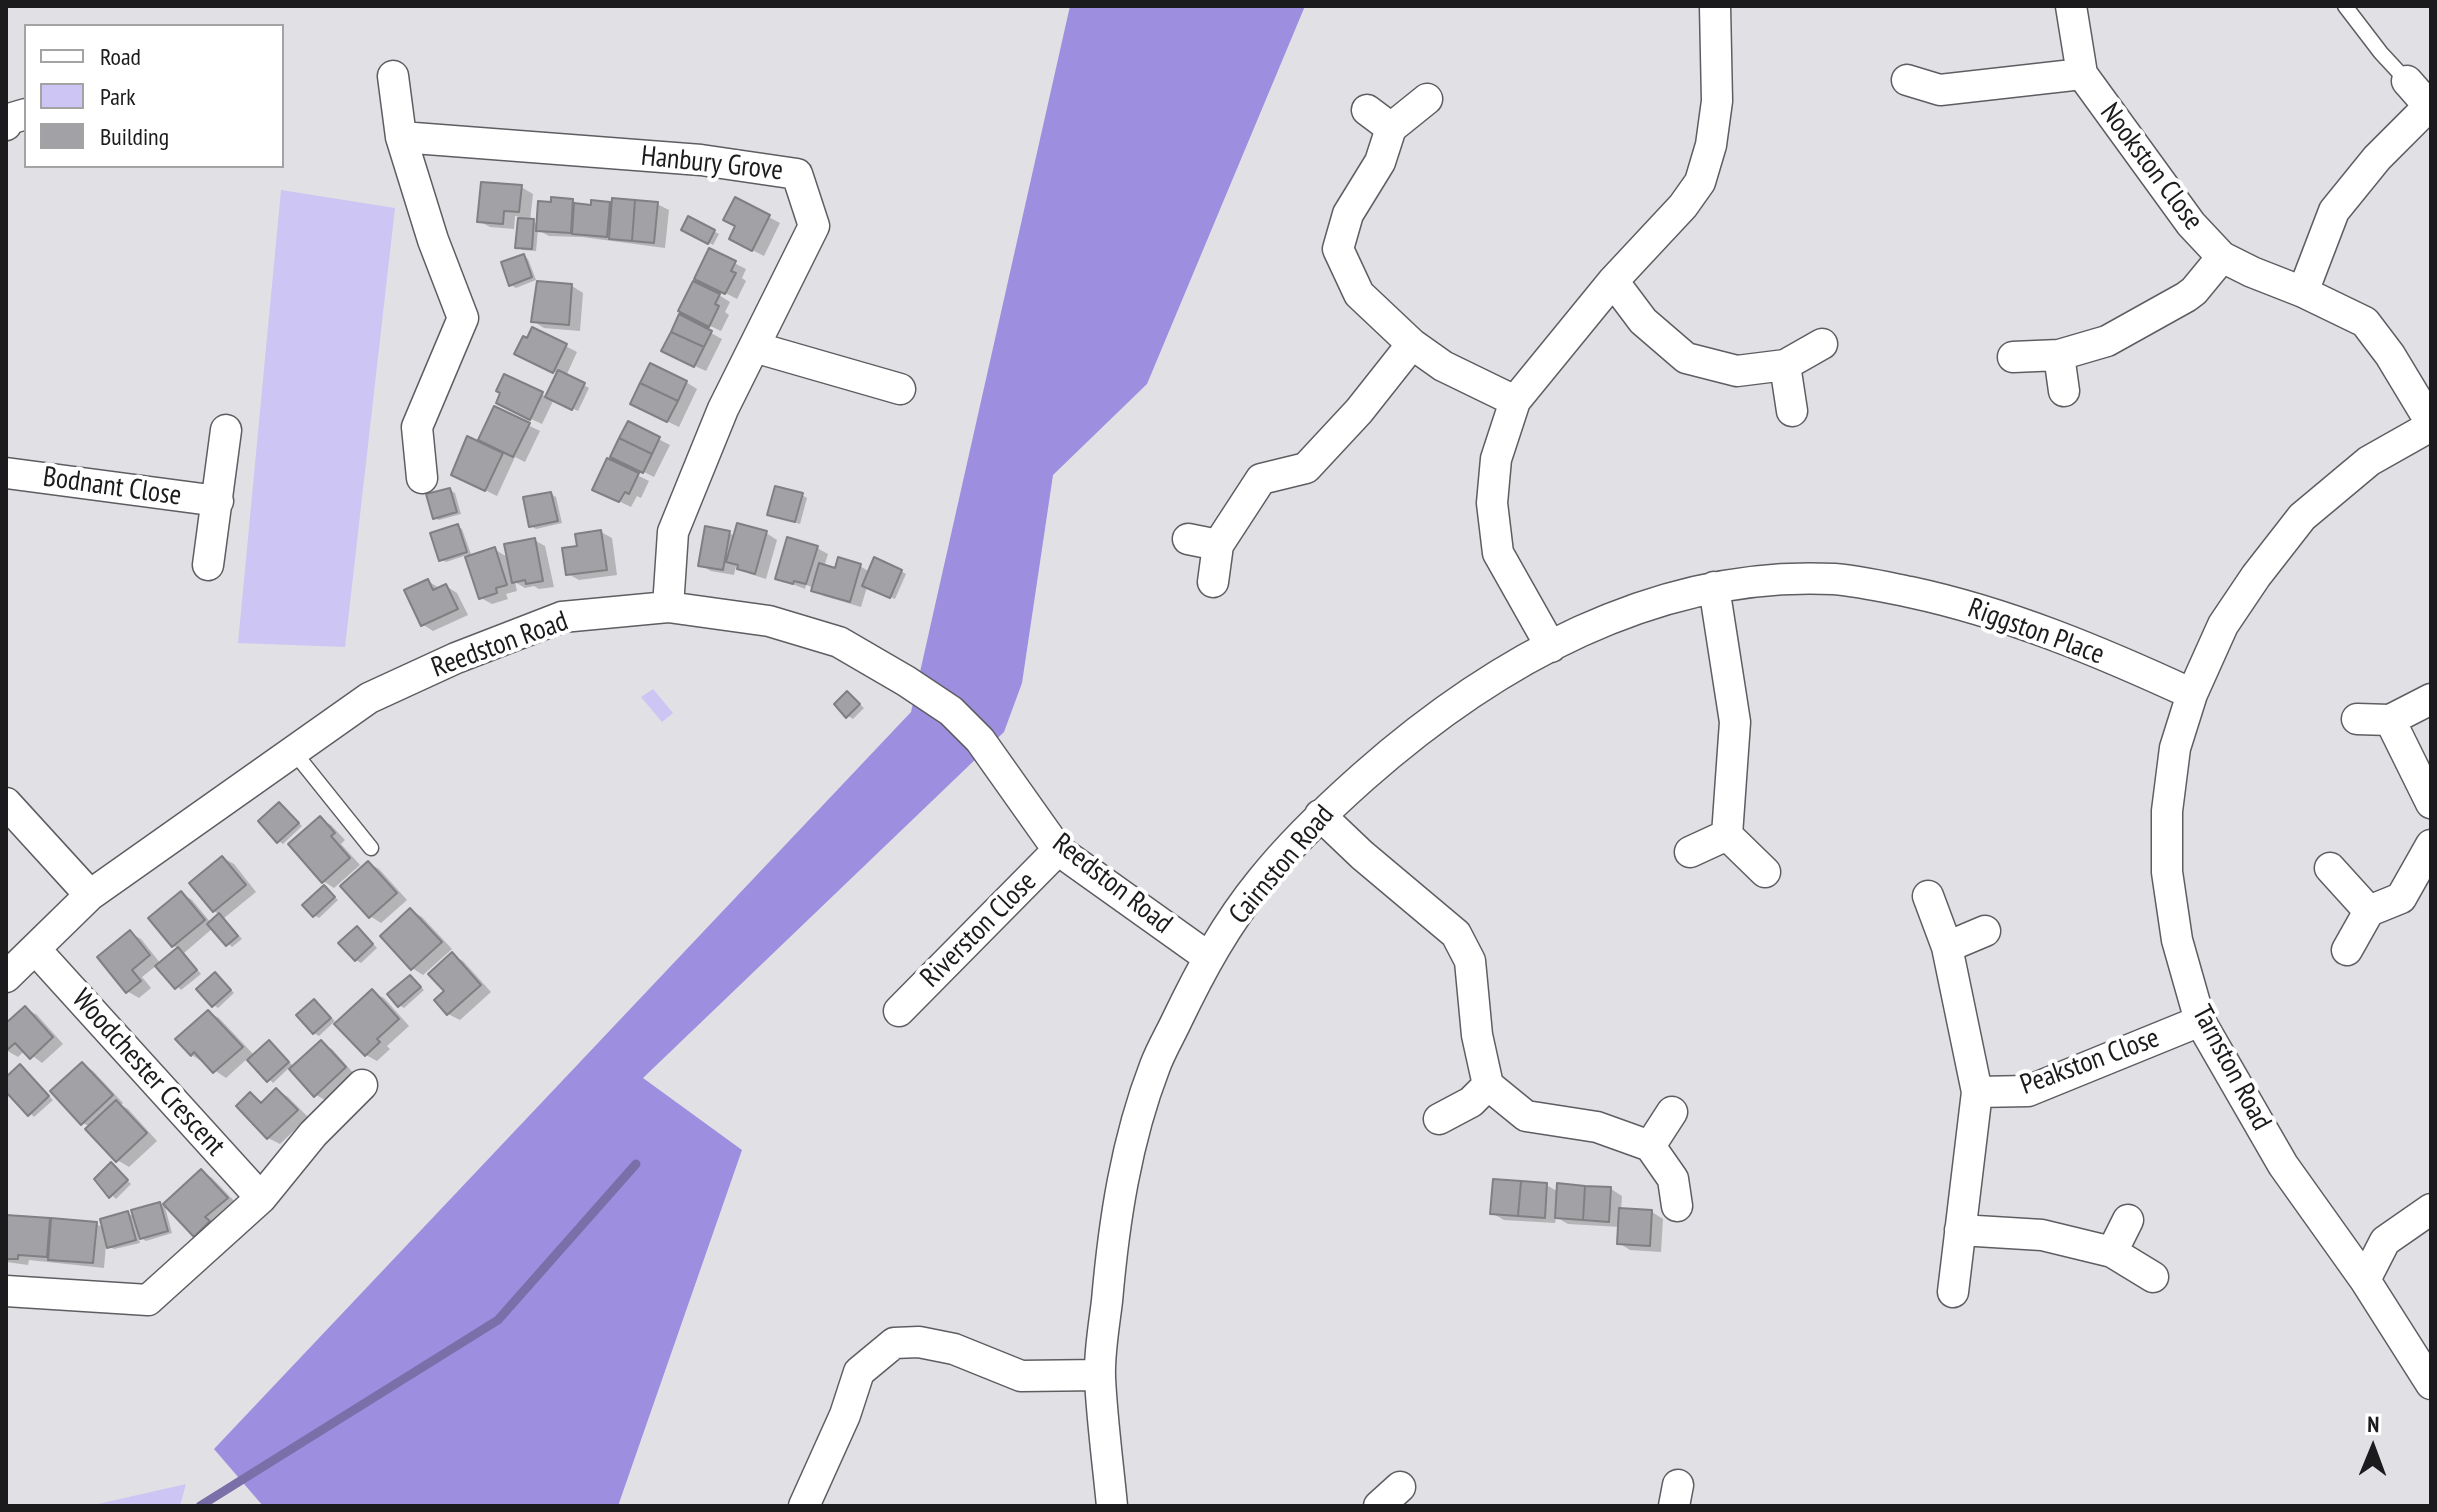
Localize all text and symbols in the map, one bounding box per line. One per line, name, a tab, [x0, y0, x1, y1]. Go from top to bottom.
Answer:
legend	[24, 24, 284, 168]
text: Road	[100, 41, 141, 72]
text: Park	[100, 81, 136, 112]
street label: Nookston Close	[2092, 97, 2210, 237]
text: Building	[100, 121, 169, 152]
street label: Hanbury Grove	[639, 140, 785, 188]
street label: Bodnant Close	[41, 461, 183, 513]
street label: Riggston Place	[1963, 592, 2109, 672]
street label: Reedston Road	[427, 605, 573, 685]
street label: Cairnston Road	[1223, 799, 1341, 931]
street label: Reedston Road	[1046, 827, 1178, 941]
street label: Riverston Close	[914, 865, 1044, 995]
street label: Woodchester Crescent	[64, 983, 232, 1163]
street label: Tarnston Road	[2184, 1000, 2278, 1136]
street label: Peakston Close	[2016, 1021, 2164, 1103]
north arrow	[2333, 1408, 2413, 1488]
text: N	[2367, 1410, 2380, 1438]

